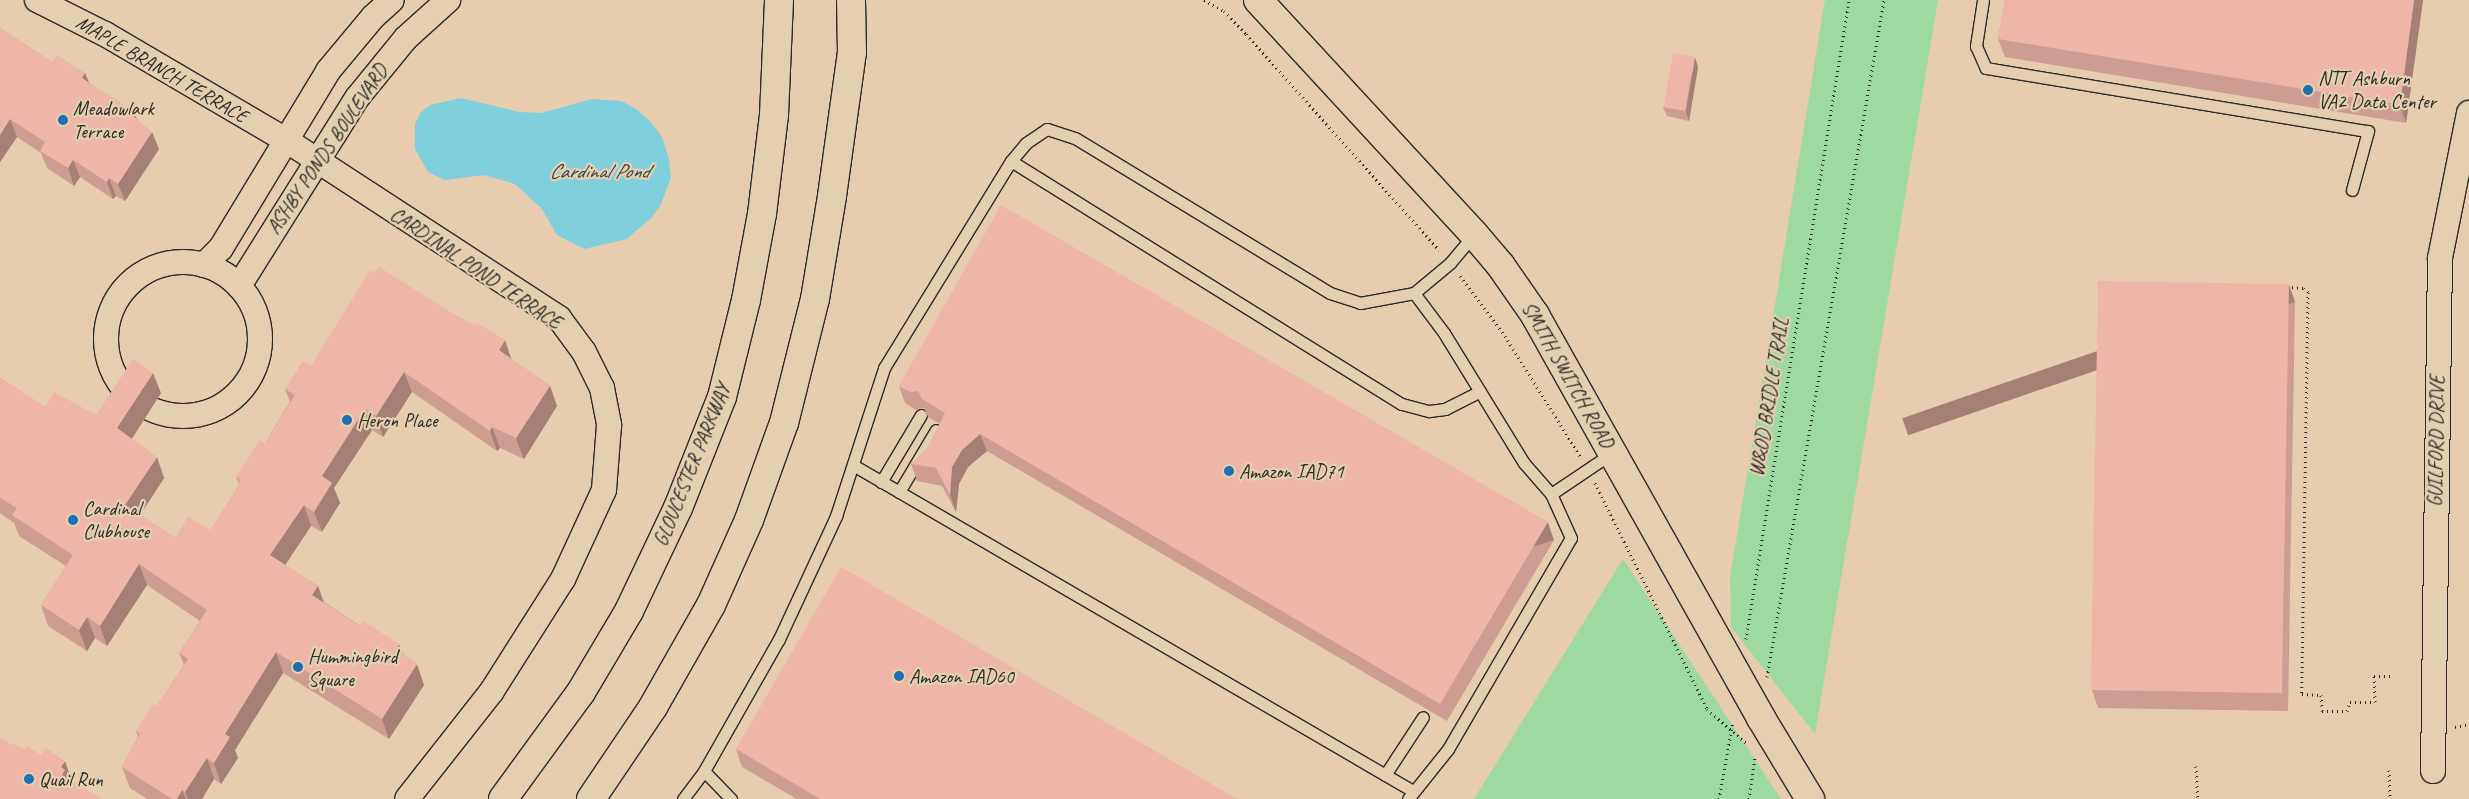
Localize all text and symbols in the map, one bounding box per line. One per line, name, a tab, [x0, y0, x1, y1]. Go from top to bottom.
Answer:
street label: MAPLE BRANCH TERRACE	[72, 10, 252, 128]
street label: ASHBY PONDS BOULEVARD	[261, 59, 393, 239]
place label: NTT Ashburn VA2 Data Center	[2318, 66, 2436, 113]
marker: NTT Ashburn VA2 Data Center	[2302, 84, 2314, 96]
place label: Meadowlark Terrace	[73, 96, 154, 143]
marker: Meadowlark Terrace	[57, 114, 69, 126]
water label: Cardinal Pond	[549, 158, 649, 184]
street label: CARDINAL POND TERRACE	[387, 202, 565, 334]
street label: SMITH SWITCH ROAD	[1516, 297, 1620, 453]
street label: W&OD BRIDLE TRAIL	[1745, 315, 1793, 479]
street label: GUILFORD DRIVE	[2423, 375, 2449, 507]
street label: GLOUCESTER PARKWAY	[648, 380, 736, 550]
place label: Heron Place	[357, 408, 438, 432]
marker: Heron Place	[341, 414, 353, 426]
place label: Amazon IAD71	[1239, 459, 1344, 483]
marker: Amazon IAD71	[1223, 465, 1235, 477]
place label: Cardinal Clubhouse	[83, 496, 149, 543]
marker: Cardinal Clubhouse	[67, 514, 79, 526]
place label: Hummingbird Square	[308, 644, 397, 691]
marker: Hummingbird Square	[292, 661, 304, 673]
place label: Amazon IAD60	[909, 664, 1014, 688]
marker: Amazon IAD60	[893, 670, 905, 682]
place label: Quail Run	[39, 767, 103, 791]
marker: Quail Run	[23, 773, 35, 785]

